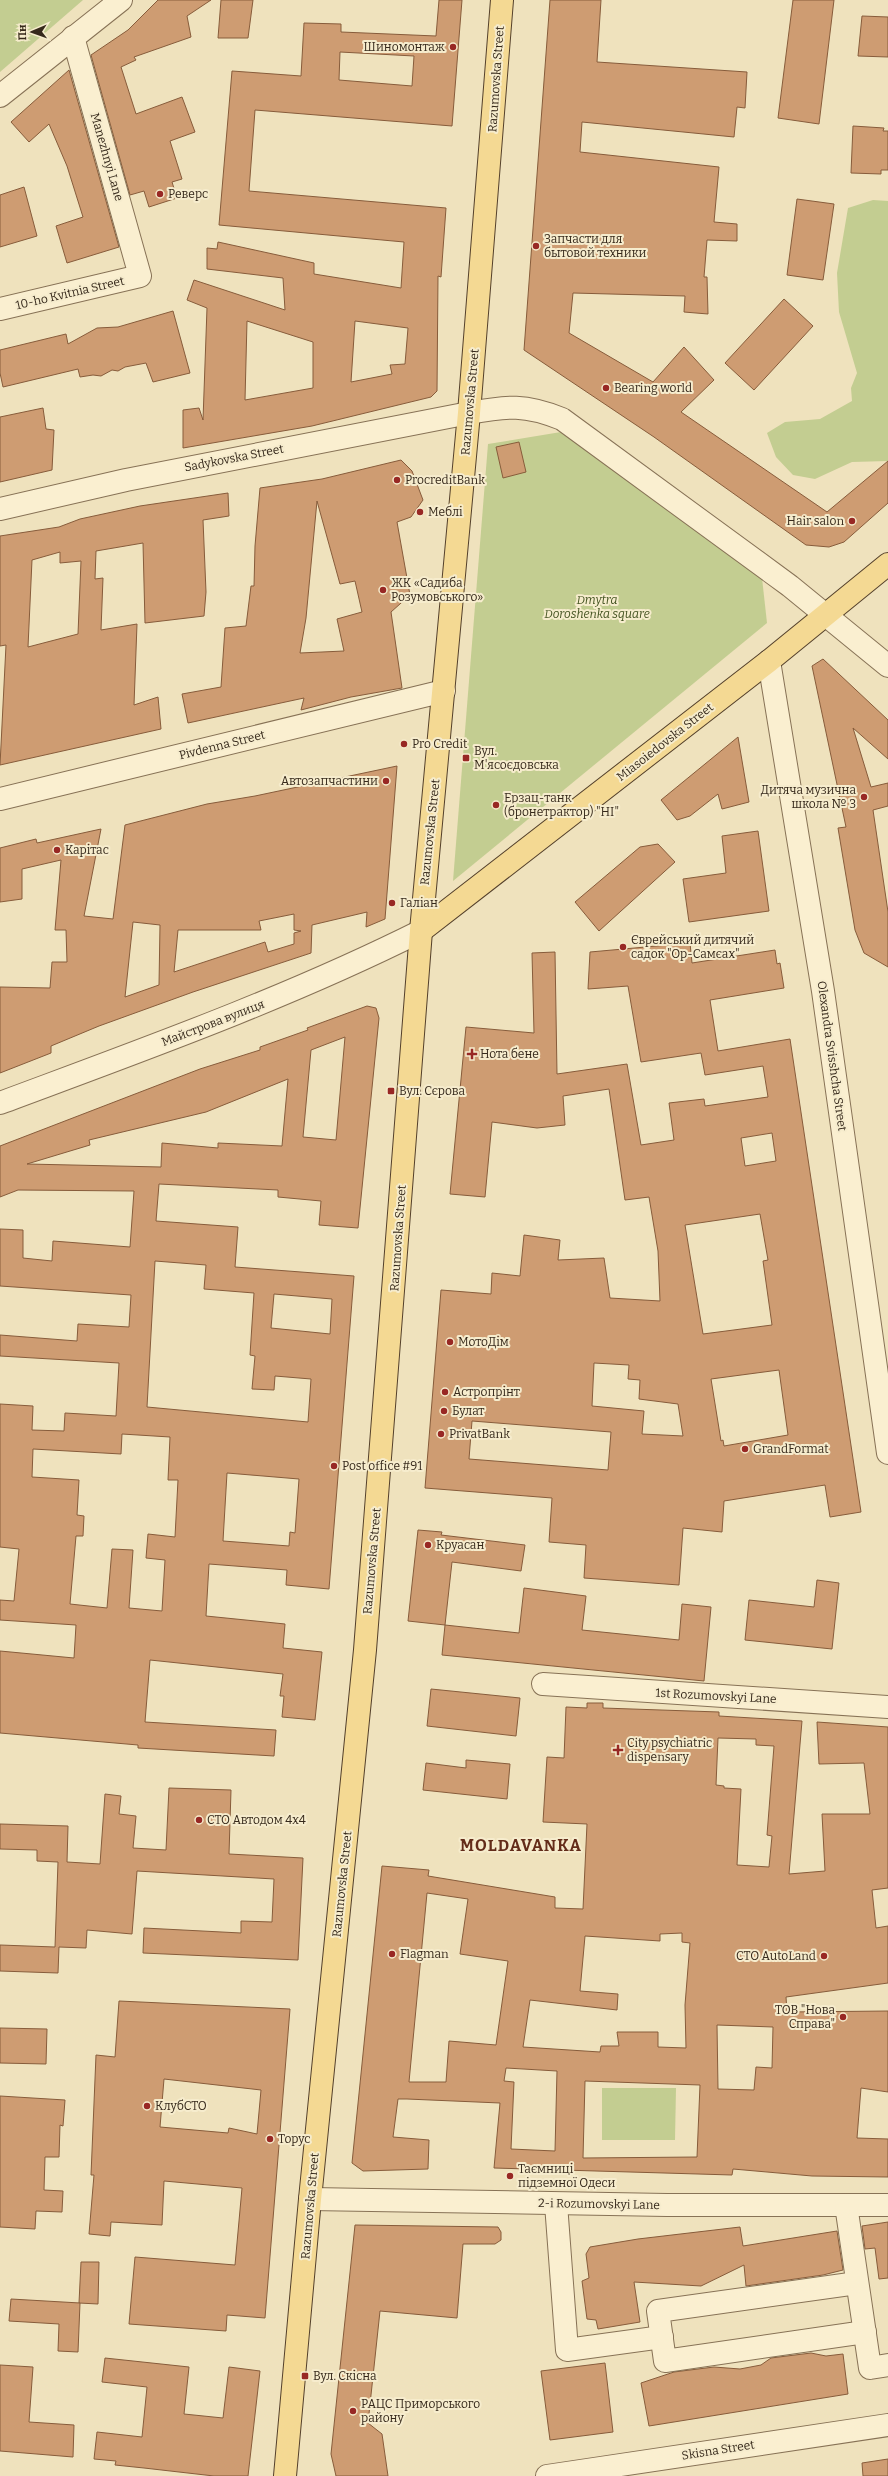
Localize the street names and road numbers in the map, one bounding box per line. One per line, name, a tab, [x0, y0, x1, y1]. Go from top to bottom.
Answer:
street label: Razumovska Street	[485, 25, 507, 133]
street label: Manezhnyi Lane	[88, 111, 126, 203]
street label: 10-ho Kvitnia Street	[14, 274, 126, 312]
street label: Razumovska Street	[458, 348, 482, 456]
street label: Sadykovska Street	[183, 441, 285, 474]
street label: Miasoiedovska Street	[614, 700, 716, 784]
street label: Pivdenna Street	[178, 727, 267, 762]
street label: Razumovska Street	[417, 778, 443, 886]
street label: Olexandra Svisshcha Street	[815, 980, 850, 1133]
street label: Майстрова вулиця	[160, 997, 267, 1049]
street label: Razumovska Street	[387, 1184, 409, 1292]
street label: Razumovska Street	[360, 1507, 384, 1615]
street label: 1st Rozumovskyi Lane	[655, 1686, 777, 1706]
street label: Razumovska Street	[329, 1830, 355, 1938]
street label: Razumovska Street	[298, 2152, 322, 2260]
street label: 2-i Rozumovskyi Lane	[538, 2196, 660, 2212]
street label: Skisna Street	[681, 2437, 756, 2463]

